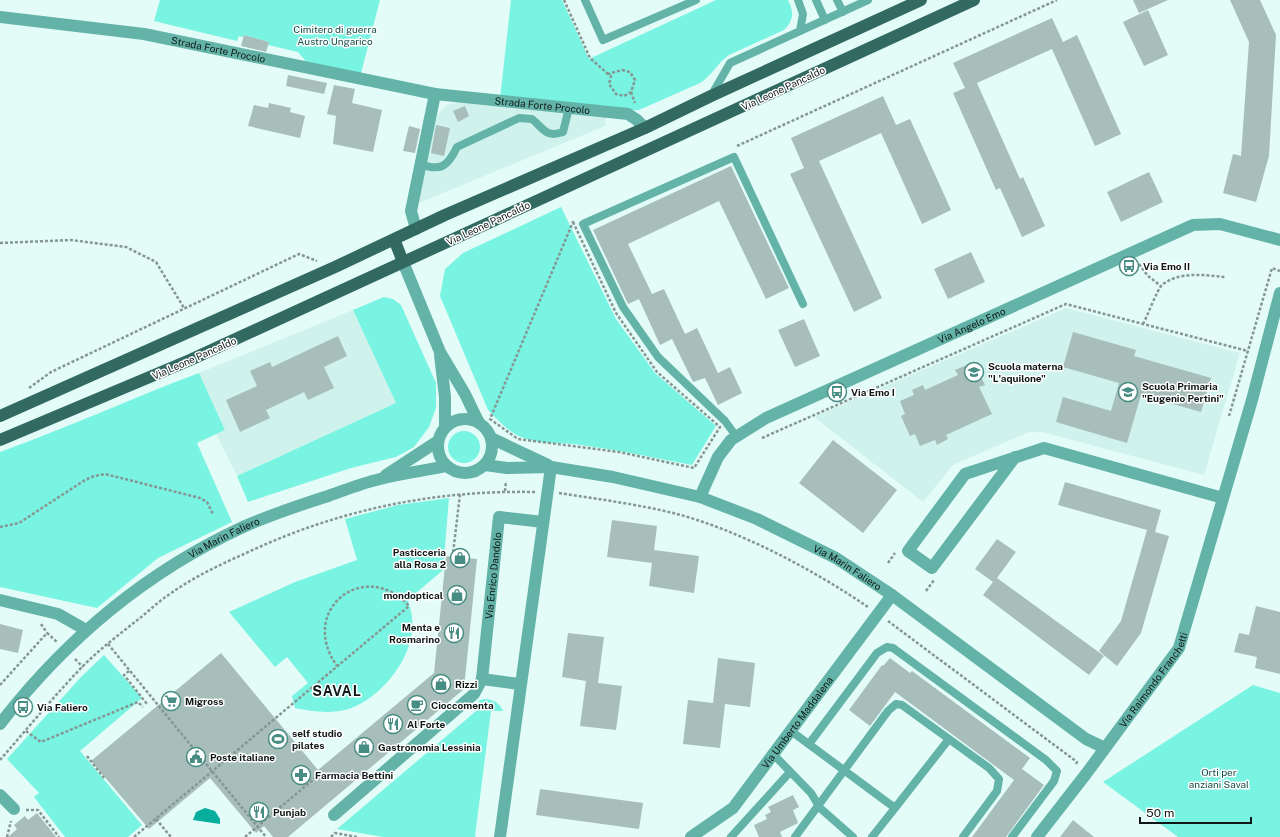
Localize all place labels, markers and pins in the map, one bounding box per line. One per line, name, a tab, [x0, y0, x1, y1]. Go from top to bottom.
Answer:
bus stop icon: Via Emo II	[1118, 255, 1140, 277]
place label: Via Emo II	[1143, 260, 1190, 272]
place label: Scuola materna "L'aquilone"	[988, 360, 1063, 384]
school or university icon: Scuola materna "L'aquilone"	[963, 361, 985, 383]
place label: Scuola Primaria "Eugenio Pertini"	[1142, 380, 1224, 404]
bus stop icon: Via Emo I	[826, 381, 848, 403]
school or university icon: Scuola Primaria "Eugenio Pertini"	[1117, 381, 1139, 403]
place label: Via Emo I	[851, 386, 895, 398]
place label: Pasticceria alla Rosa 2	[393, 546, 446, 570]
shop icon: Pasticceria alla Rosa 2	[449, 547, 471, 569]
shop icon: mondoptical	[446, 584, 468, 606]
place label: mondoptical	[383, 589, 443, 601]
place label: Menta e Rosmarino	[389, 621, 440, 645]
restaurant icon: Menta e Rosmarino	[443, 622, 465, 644]
shop icon: Rizzi	[430, 673, 452, 695]
place label: Rizzi	[455, 678, 478, 690]
supermarket icon: Migross	[160, 690, 182, 712]
cafe icon: Cioccomenta	[406, 694, 428, 716]
place label: Migross	[185, 695, 223, 707]
bus stop icon: Via Faliero	[12, 696, 34, 718]
place label: Cioccomenta	[431, 699, 494, 711]
place label: Via Faliero	[37, 701, 88, 713]
restaurant icon: Al Forte	[382, 713, 404, 735]
place label: Al Forte	[407, 718, 446, 730]
place label: self studio pilates	[292, 727, 342, 751]
sports icon: self studio pilates	[267, 728, 289, 750]
shop icon: Gastronomia Lessinia	[353, 736, 375, 758]
place label: Gastronomia Lessinia	[378, 741, 481, 753]
public building icon: Poste italiane	[185, 746, 207, 768]
place label: Poste italiane	[210, 751, 275, 763]
pharmacy icon: Farmacia Bettini	[290, 764, 312, 786]
place label: Farmacia Bettini	[315, 769, 394, 781]
restaurant icon: Punjab	[248, 801, 270, 823]
place label: Punjab	[273, 806, 306, 818]

